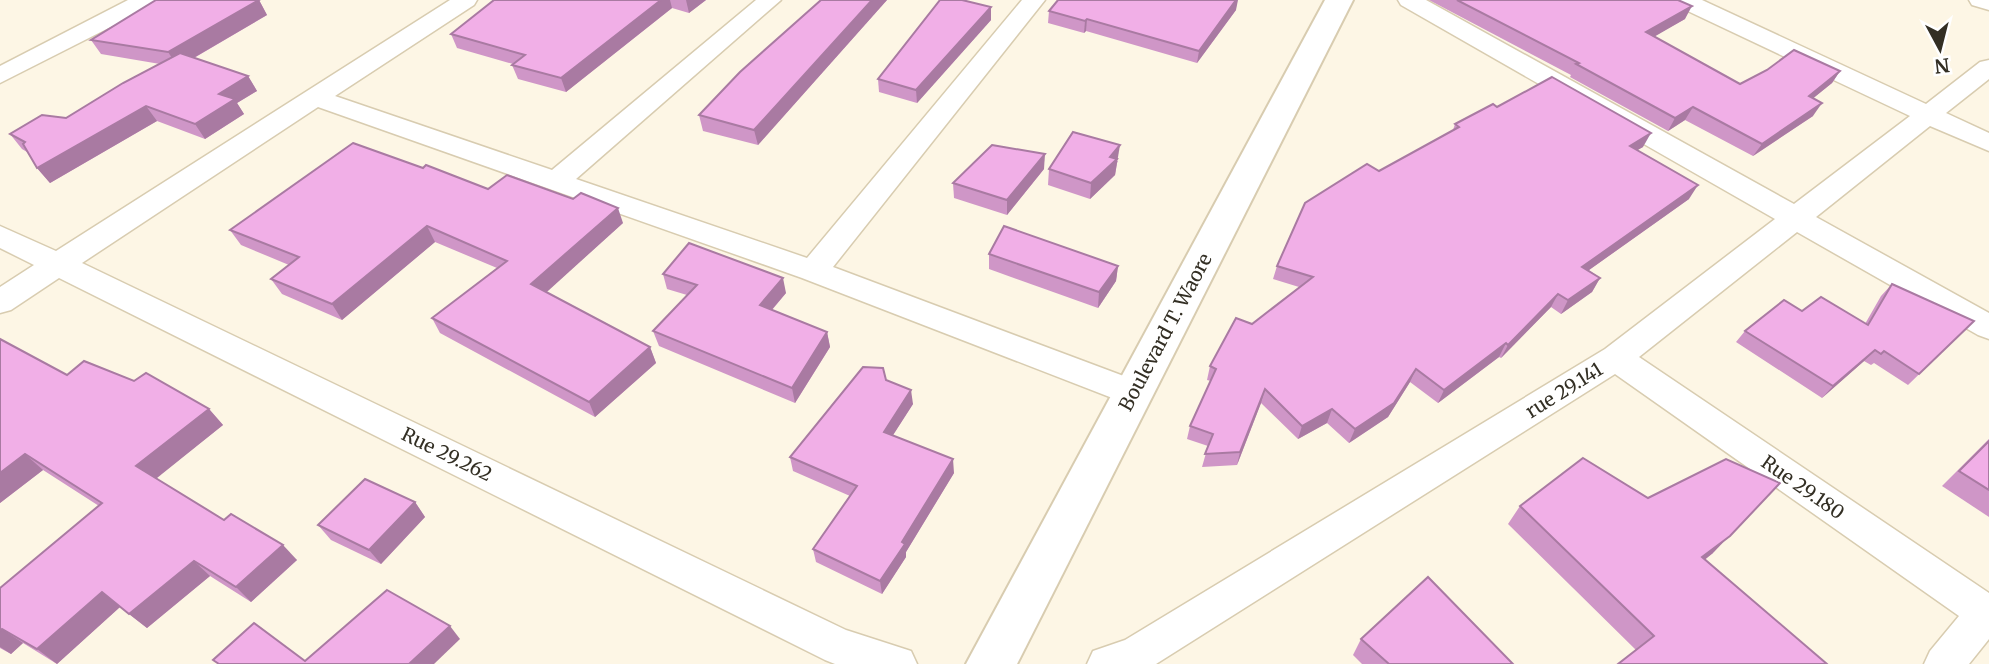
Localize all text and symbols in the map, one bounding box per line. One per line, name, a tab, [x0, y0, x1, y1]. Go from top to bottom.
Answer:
north arrow	[1905, 14, 1975, 84]
text: N	[1933, 53, 1951, 79]
street label: Boulevard T. Waore	[1113, 249, 1217, 415]
street label: rue 29.141	[1521, 357, 1607, 423]
street label: Rue 29.262	[398, 422, 496, 486]
street label: Rue 29.180	[1757, 450, 1849, 524]

